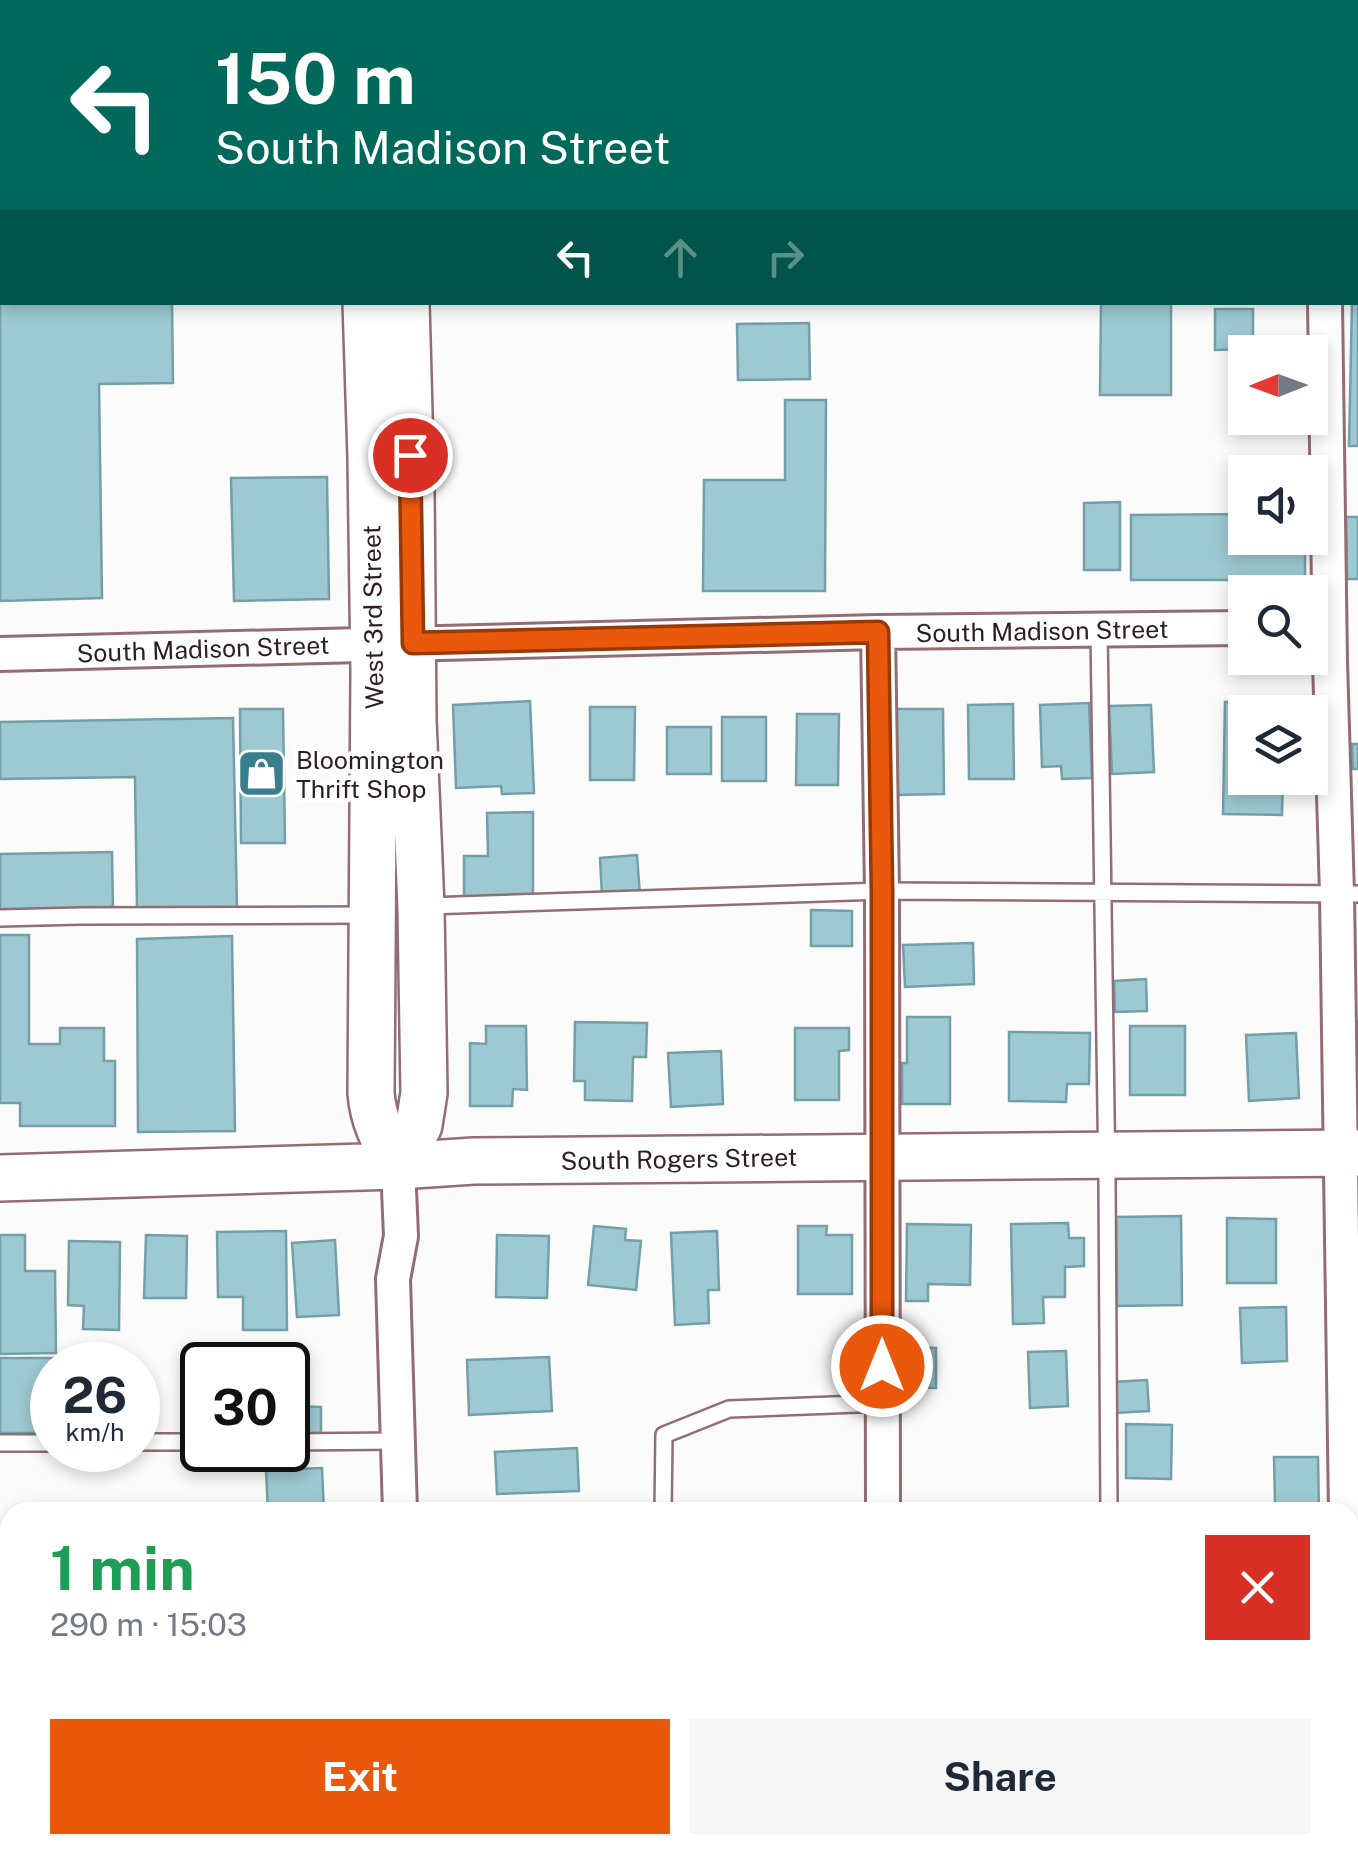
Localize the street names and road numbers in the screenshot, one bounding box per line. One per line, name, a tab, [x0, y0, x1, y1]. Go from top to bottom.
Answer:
street label: West 3rd Street	[356, 525, 390, 709]
street label: South Madison Street	[915, 614, 1169, 648]
street label: South Madison Street	[76, 630, 330, 668]
street label: South Rogers Street	[560, 1142, 798, 1176]

